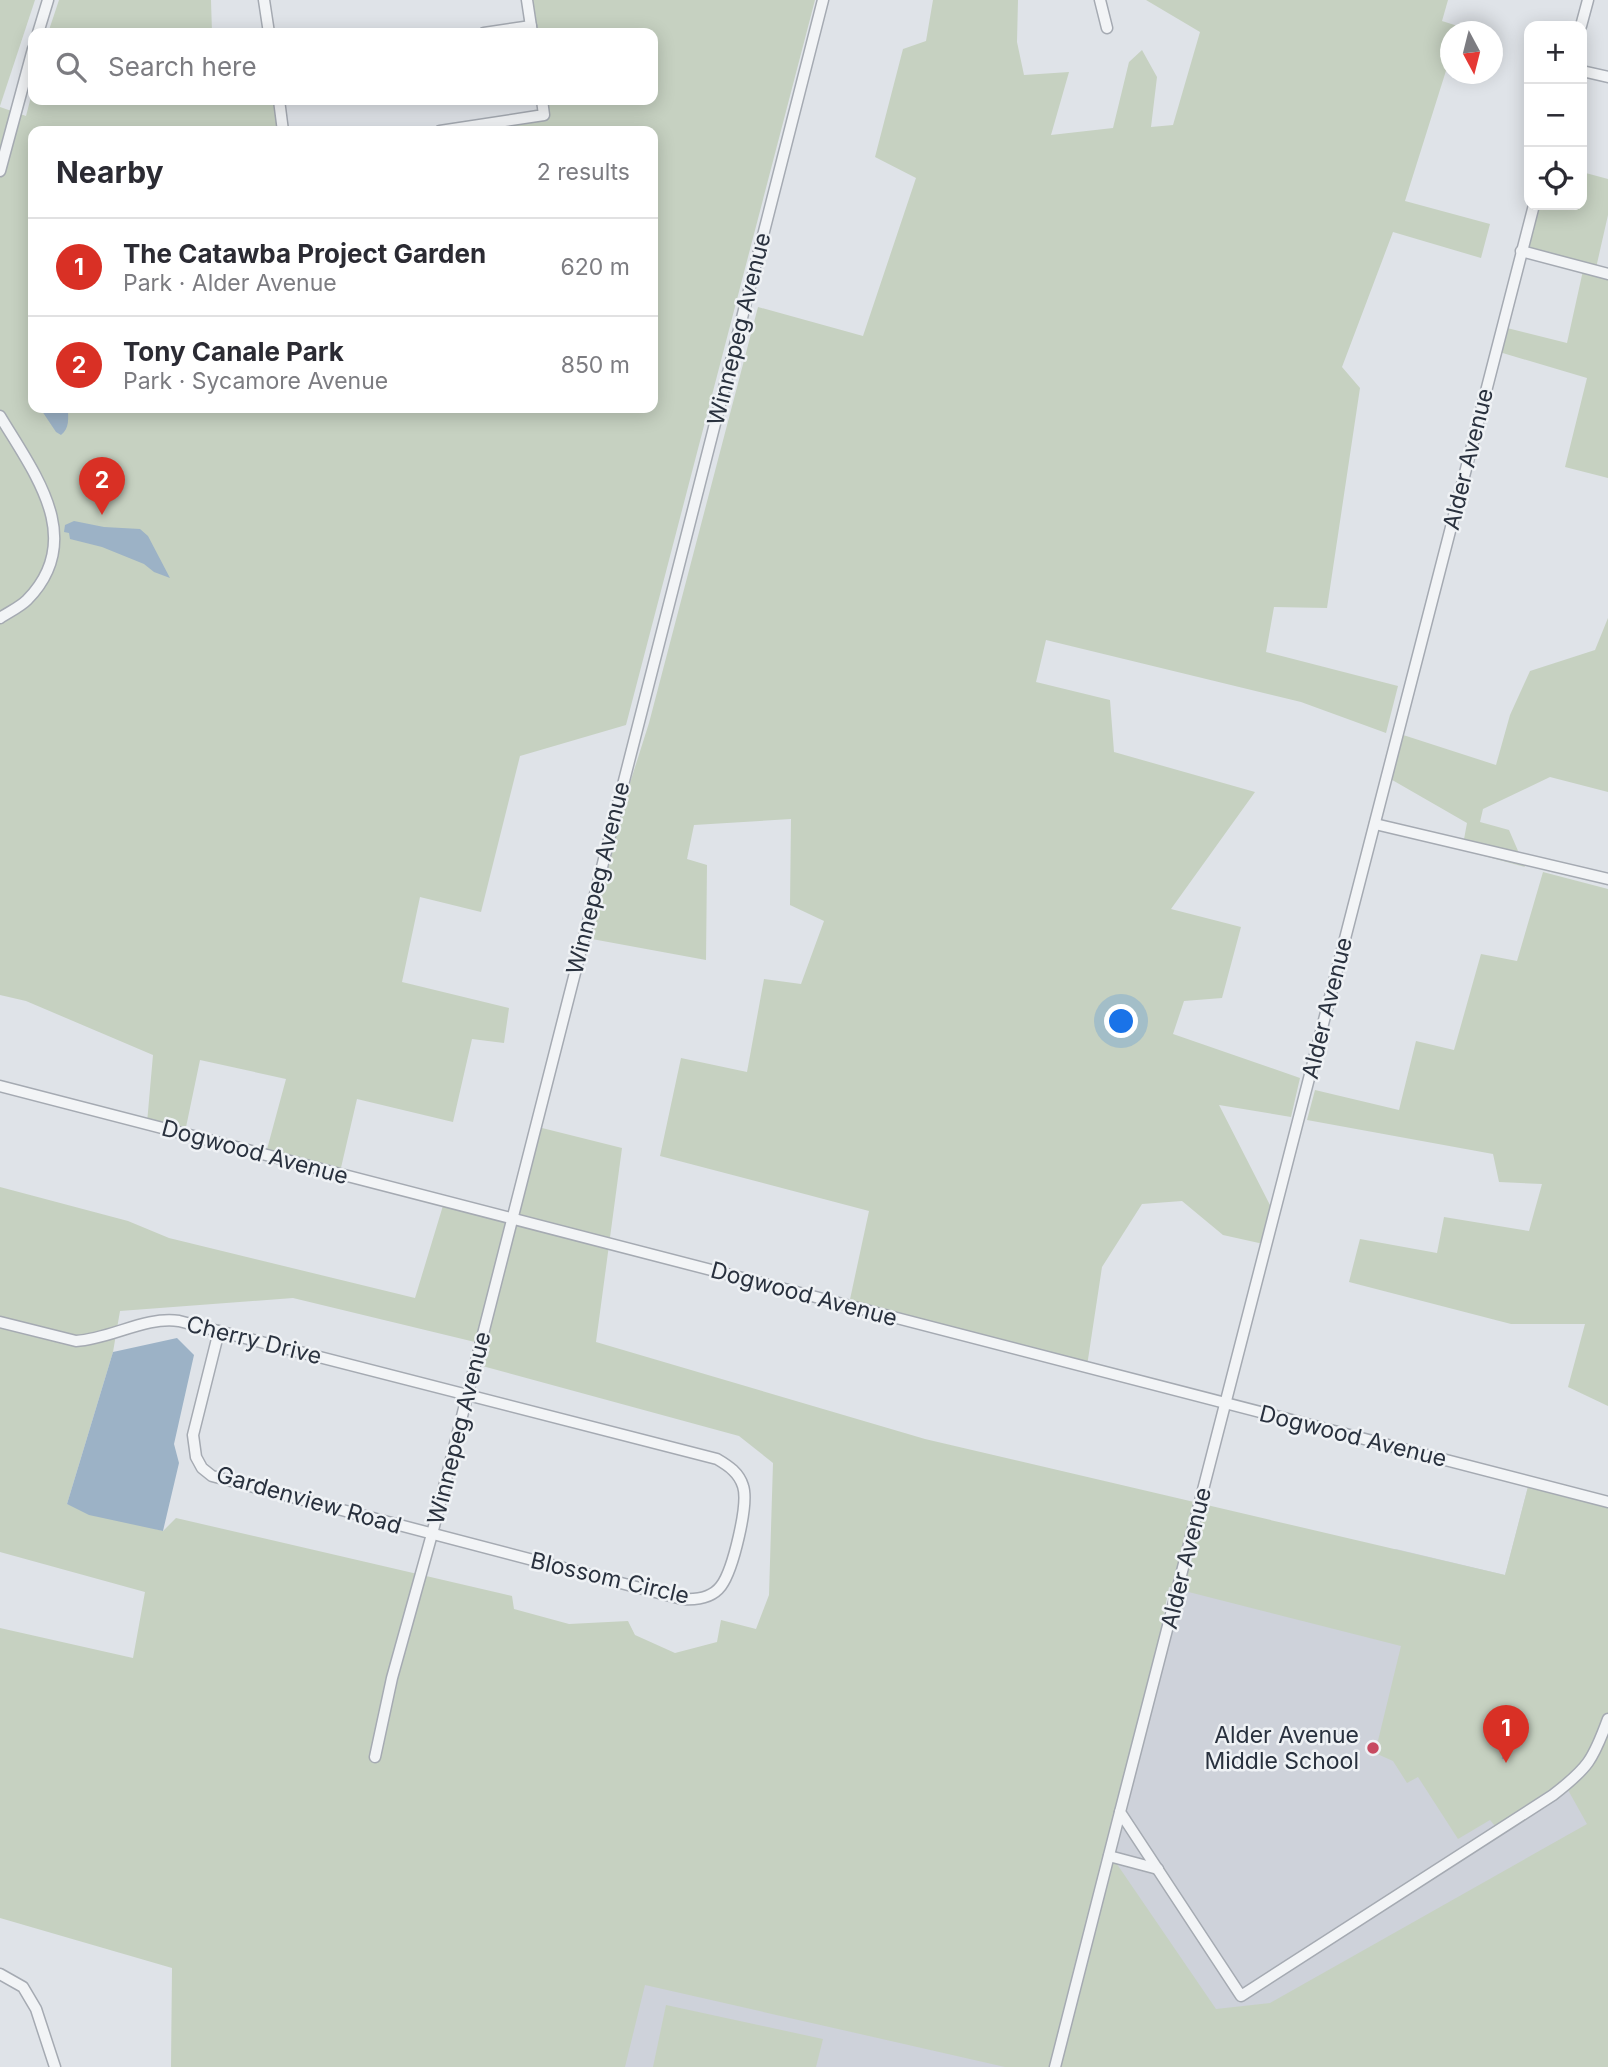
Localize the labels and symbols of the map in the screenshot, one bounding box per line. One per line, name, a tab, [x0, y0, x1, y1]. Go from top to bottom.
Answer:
north arrow	[1440, 21, 1503, 84]
street label: Winnepeg Avenue	[702, 230, 776, 428]
street label: Alder Avenue	[1437, 385, 1499, 533]
pin: 2	[79, 457, 125, 515]
street label: Winnepeg Avenue	[561, 779, 635, 977]
street label: Alder Avenue	[1296, 934, 1358, 1082]
your location	[1104, 1004, 1138, 1038]
street label: Dogwood Avenue	[159, 1114, 351, 1190]
street label: Dogwood Avenue	[708, 1256, 900, 1332]
street label: Cherry Drive	[184, 1310, 324, 1370]
street label: Winnepeg Avenue	[422, 1329, 496, 1527]
street label: Dogwood Avenue	[1257, 1399, 1449, 1473]
street label: Gardenview Road	[213, 1460, 405, 1540]
street label: Alder Avenue	[1155, 1484, 1217, 1632]
street label: Blossom Circle	[528, 1546, 692, 1610]
pin: 1	[1483, 1705, 1529, 1763]
place label: Alder Avenue Middle School	[1204, 1721, 1359, 1775]
marker: Alder Avenue Middle School	[1365, 1740, 1381, 1756]

